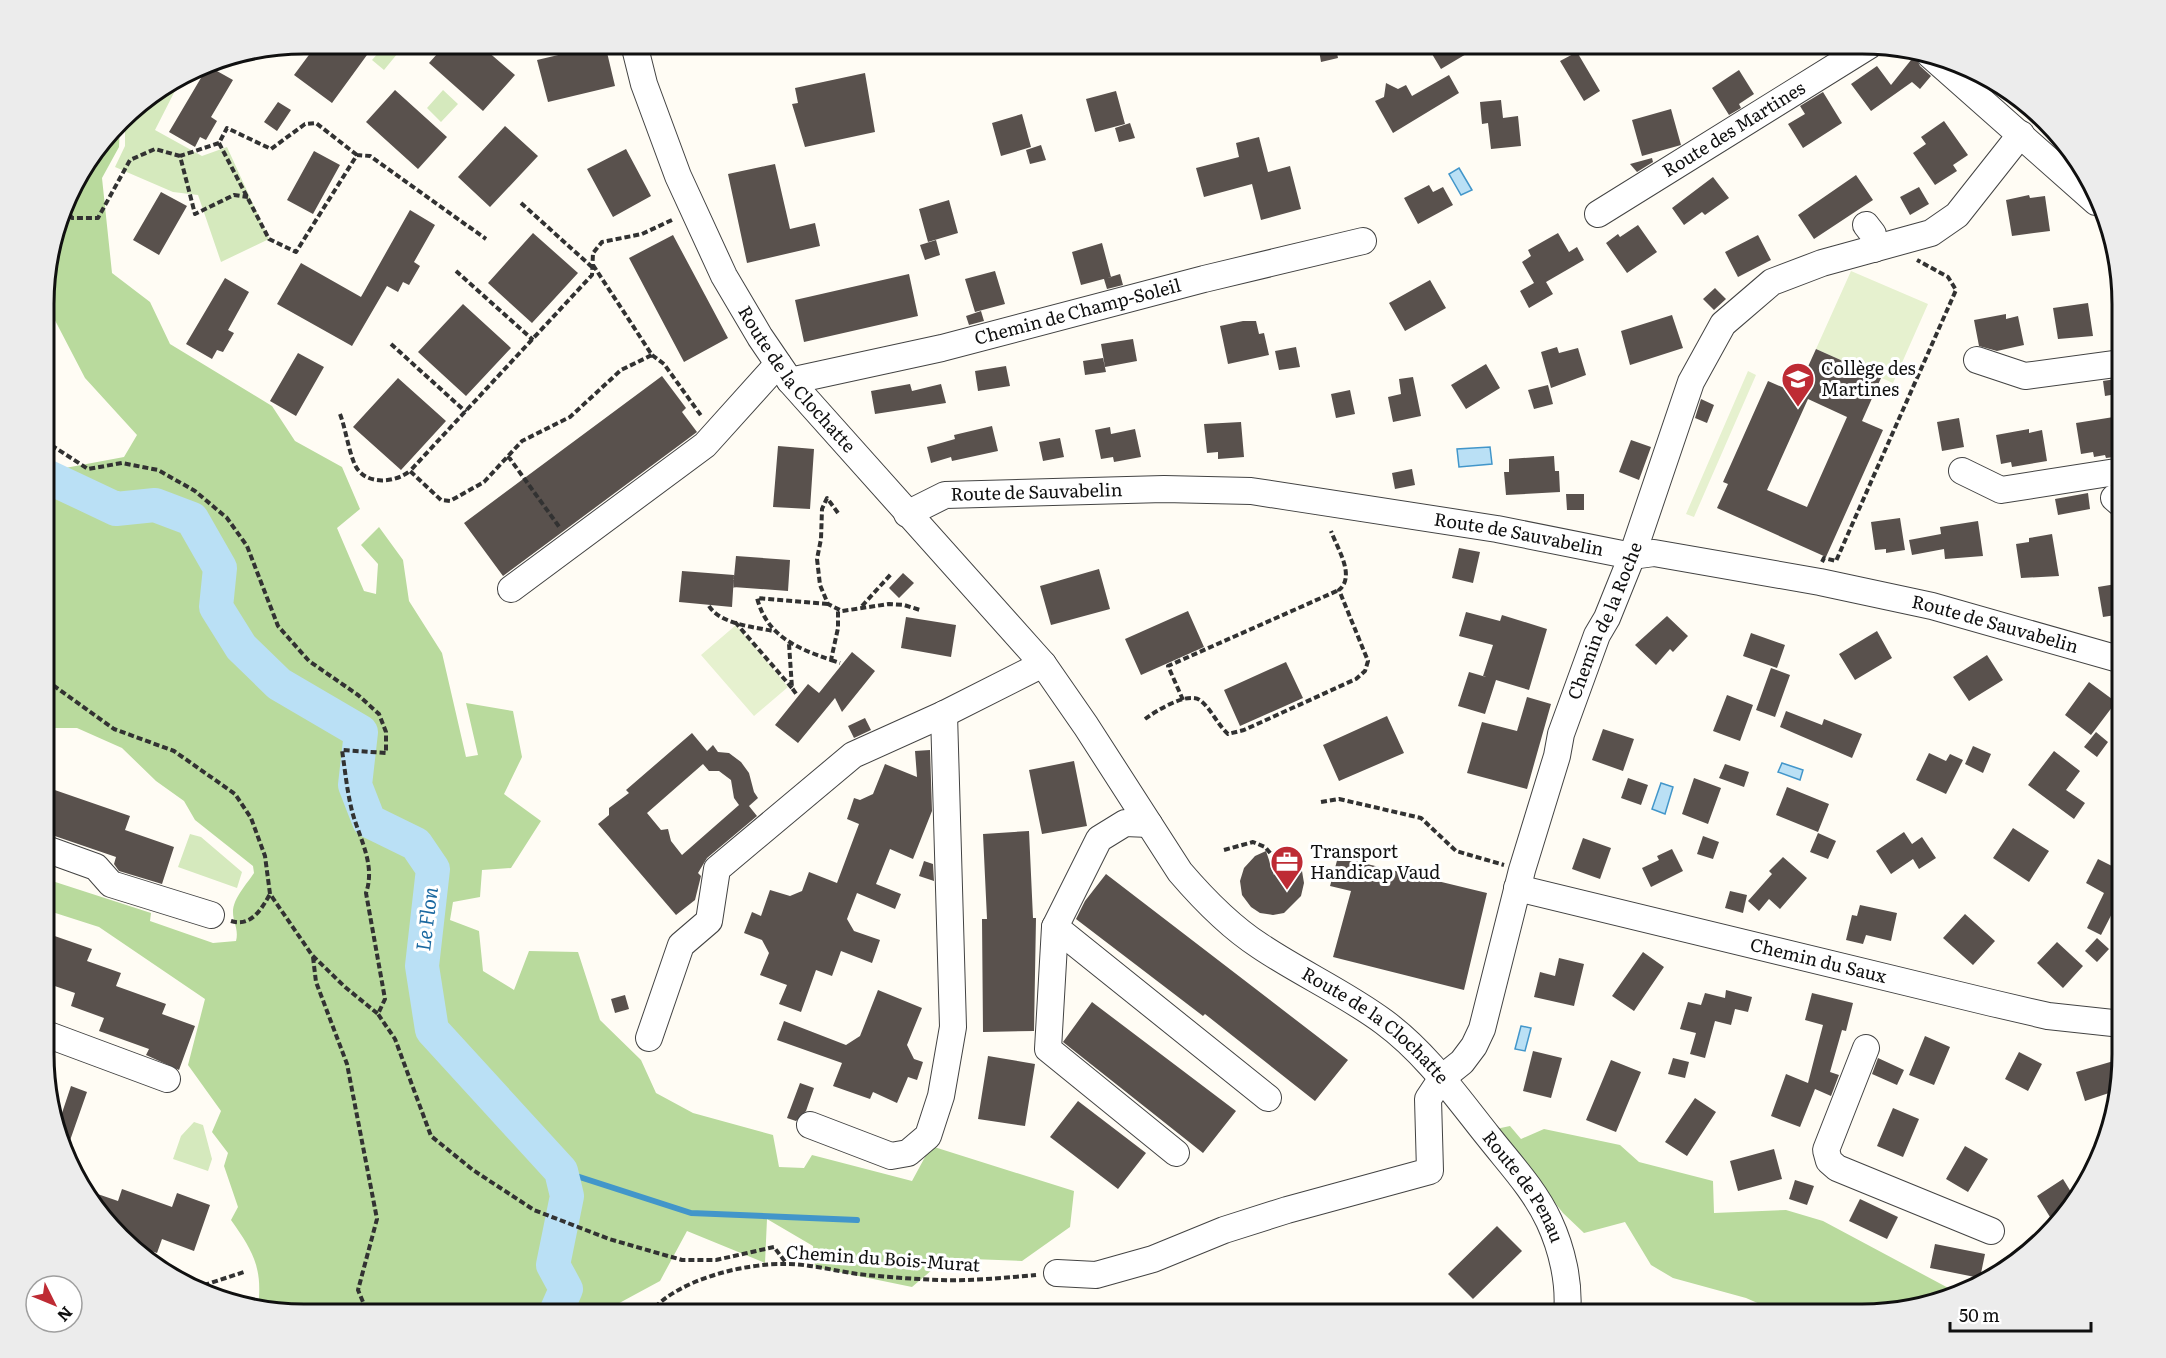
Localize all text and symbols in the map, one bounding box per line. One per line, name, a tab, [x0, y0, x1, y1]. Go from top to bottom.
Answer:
street label: Route des Martines	[1656, 74, 1810, 183]
street label: Chemin de Champ-Soleil	[971, 271, 1184, 351]
street label: Route de la Clochatte	[732, 300, 863, 458]
place label: Collège des Martines	[1821, 354, 1916, 402]
school or university icon: Collège des Martines	[1780, 361, 1816, 408]
street label: Route de Sauvabelin	[950, 475, 1123, 507]
street label: Route de Sauvabelin	[1432, 504, 1606, 562]
street label: Chemin de la Roche	[1560, 538, 1648, 703]
street label: Route de Sauvabelin	[1909, 587, 2082, 659]
place label: Transport Handicap Vaud	[1310, 837, 1440, 885]
office icon: Transport Handicap Vaud	[1269, 844, 1305, 891]
water label: Le Flon	[406, 885, 444, 953]
street label: Chemin du Saux	[1748, 930, 1890, 989]
street label: Route de la Clochatte	[1297, 959, 1456, 1089]
street label: Route de Penau	[1477, 1124, 1571, 1246]
street label: Chemin du Bois-Murat	[785, 1237, 982, 1278]
north arrow	[24, 1274, 84, 1334]
scale bar	[1950, 1295, 2091, 1333]
text: 50 m	[1959, 1301, 2000, 1328]
text: N	[52, 1302, 79, 1328]

